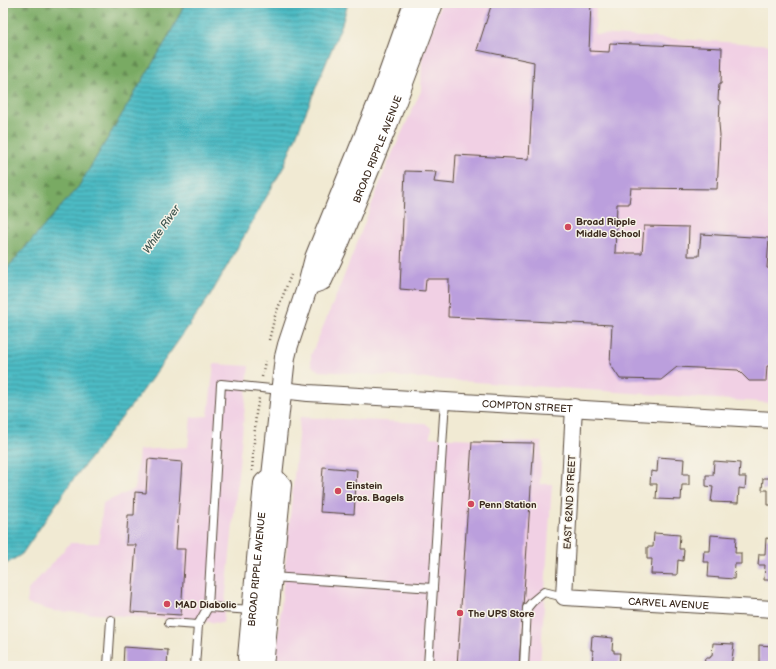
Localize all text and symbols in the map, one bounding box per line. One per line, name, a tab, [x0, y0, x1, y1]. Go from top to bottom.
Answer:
street label: BROAD RIPPLE AVENUE	[351, 93, 405, 205]
water label: White River	[140, 202, 183, 256]
place label: Broad Ripple Middle School	[576, 216, 641, 240]
marker: Broad Ripple Middle School	[563, 222, 573, 232]
street label: COMPTON STREET	[482, 398, 573, 415]
street label: EAST 62ND STREET	[562, 454, 578, 550]
place label: Einstein Bros. Bagels	[346, 480, 404, 504]
marker: Einstein Bros. Bagels	[333, 486, 343, 496]
marker: Penn Station	[466, 499, 476, 509]
place label: Penn Station	[479, 499, 537, 511]
street label: BROAD RIPPLE AVENUE	[246, 511, 268, 627]
street label: CARVEL AVENUE	[628, 596, 710, 612]
marker: MAD Diabolic	[162, 599, 172, 609]
place label: MAD Diabolic	[175, 599, 237, 611]
marker: The UPS Store	[455, 608, 465, 618]
place label: The UPS Store	[468, 608, 534, 620]

